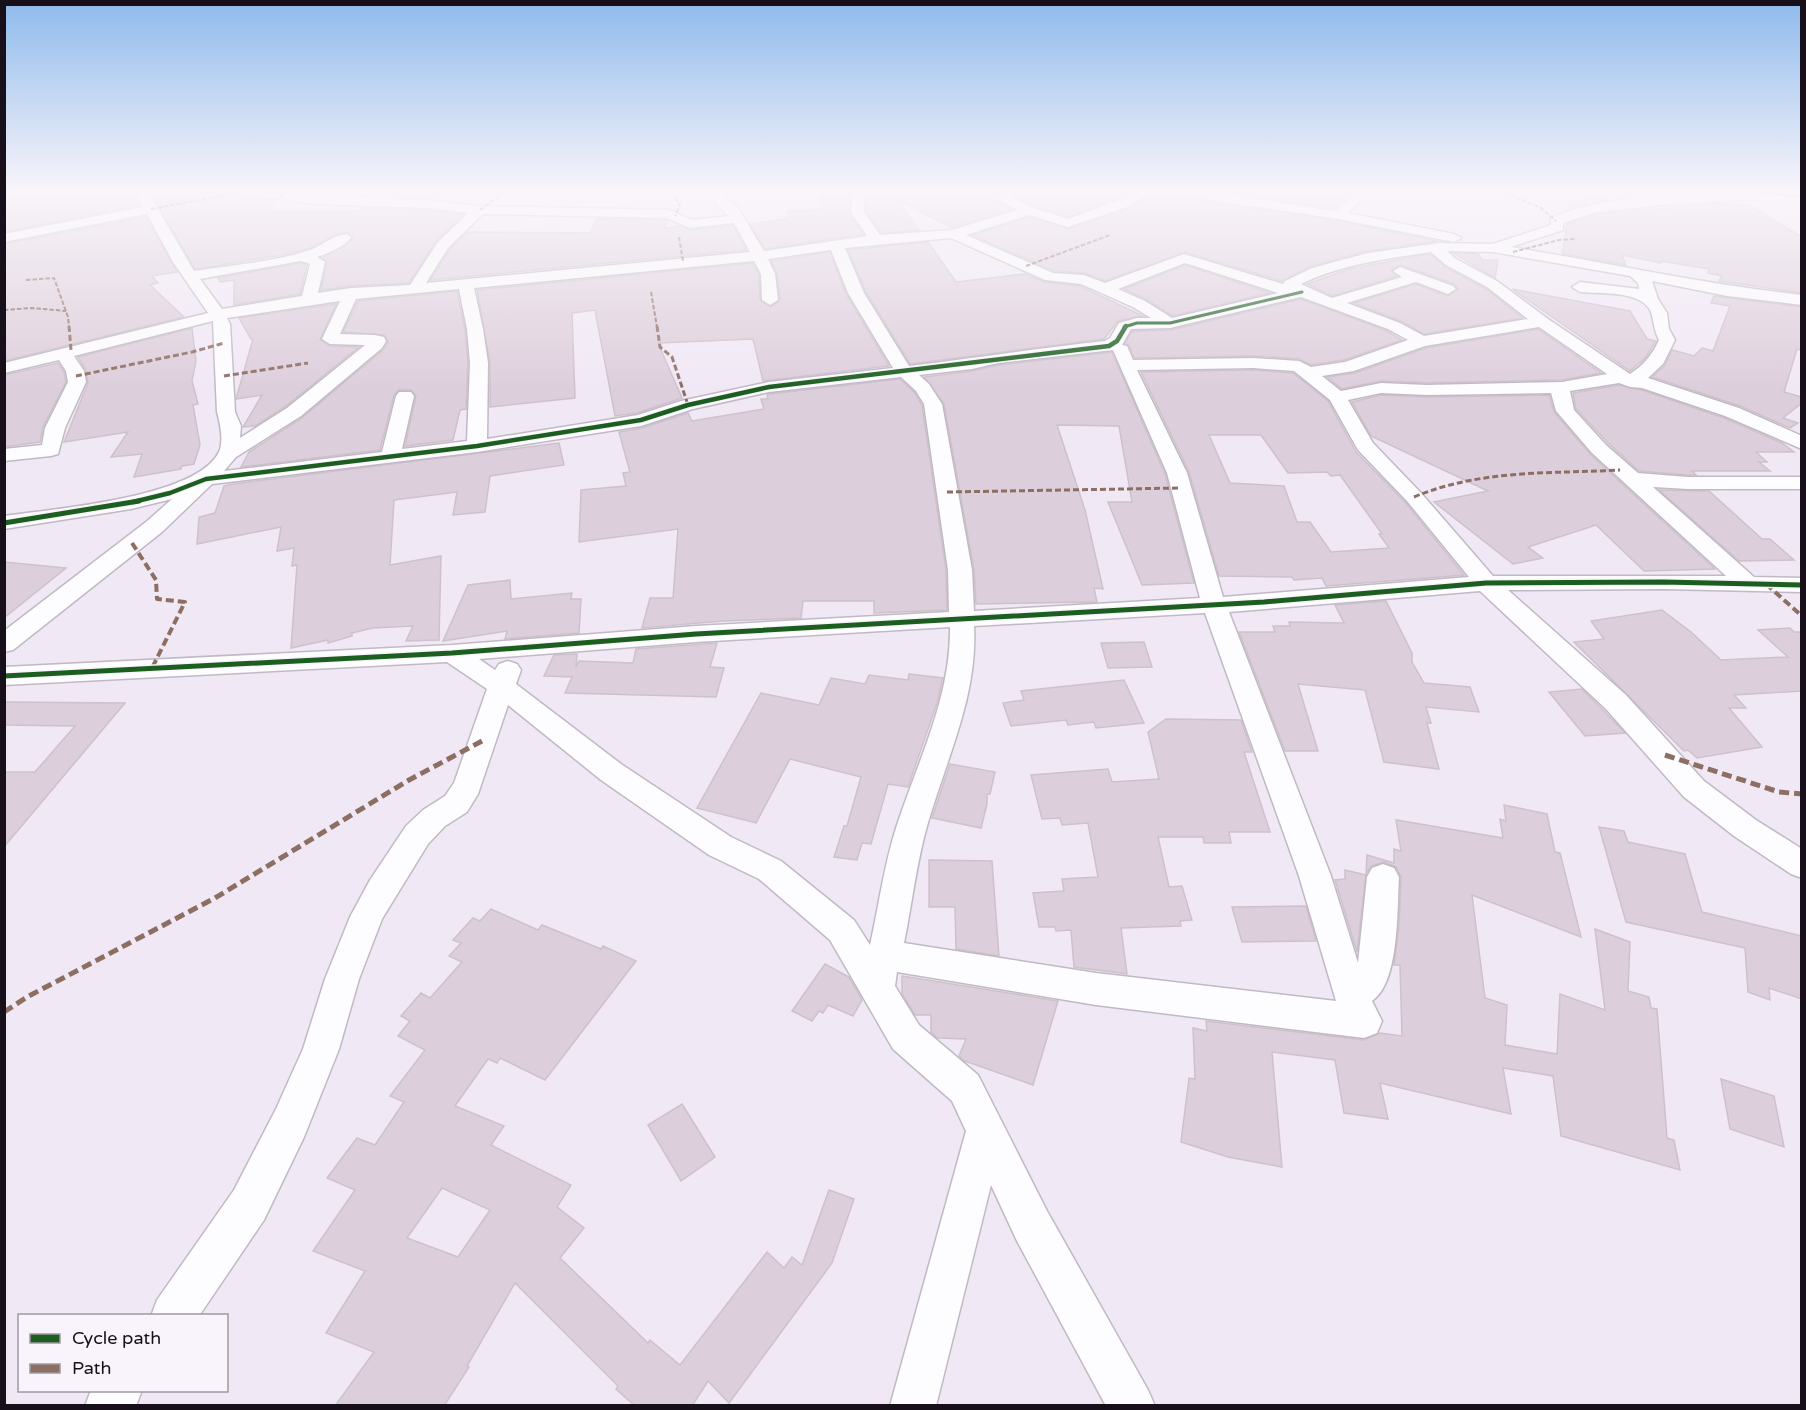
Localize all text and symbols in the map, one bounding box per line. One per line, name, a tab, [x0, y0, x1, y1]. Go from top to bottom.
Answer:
legend	[18, 1314, 228, 1392]
text: Cycle path	[72, 1327, 161, 1349]
text: Path	[72, 1357, 111, 1379]

